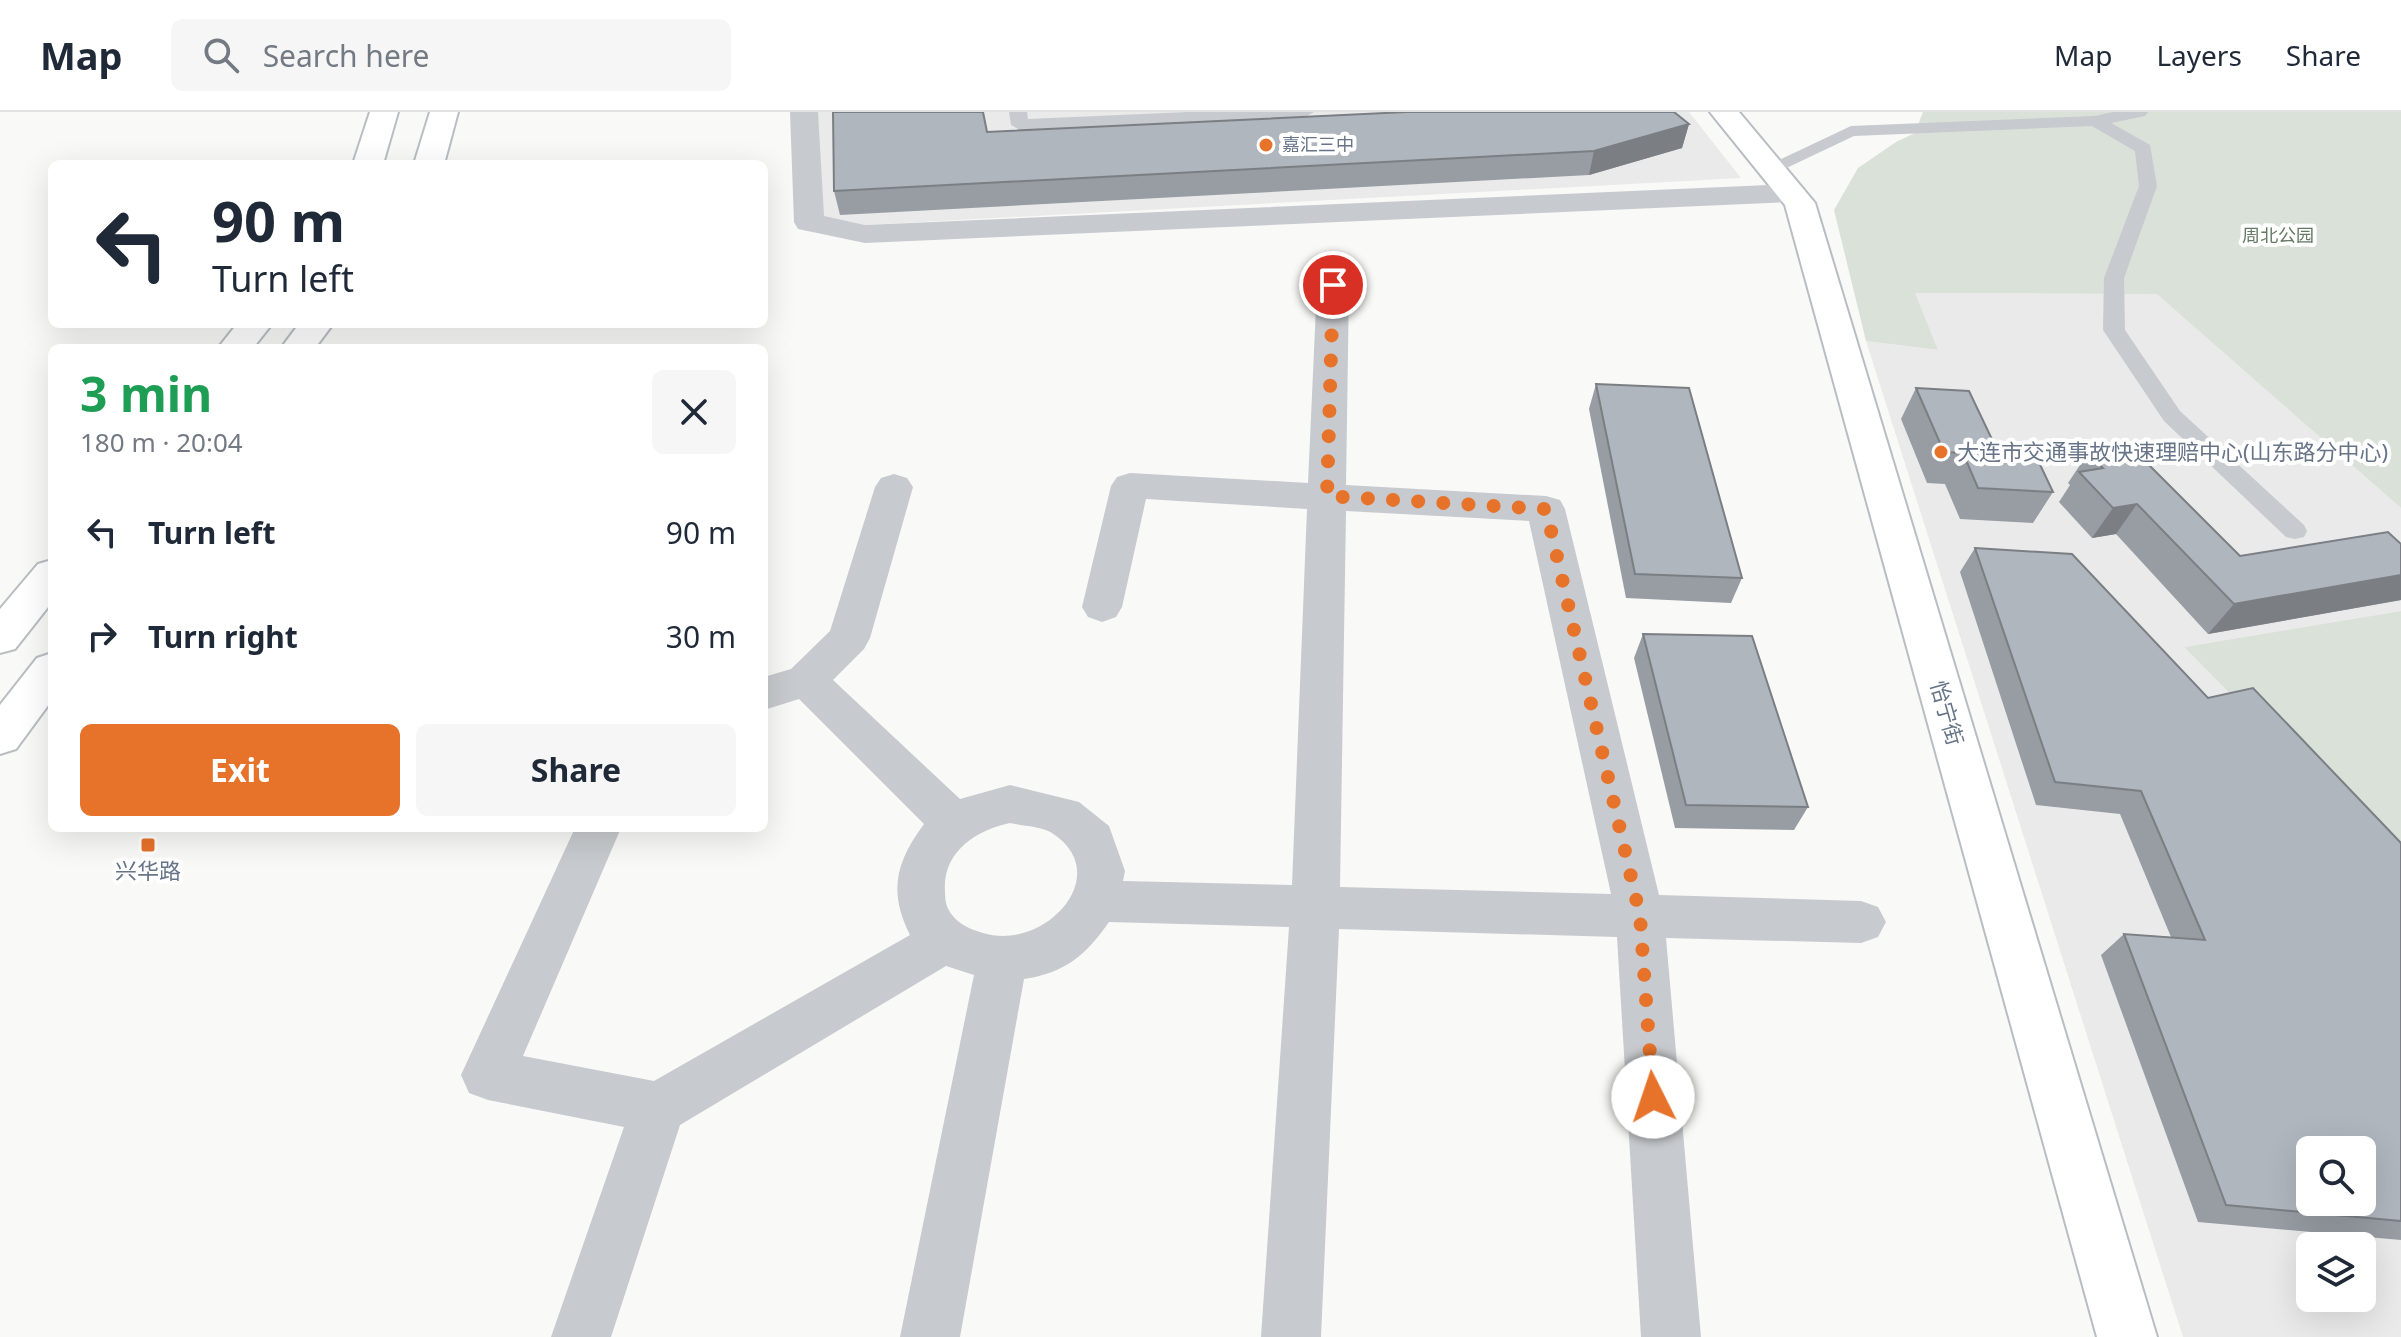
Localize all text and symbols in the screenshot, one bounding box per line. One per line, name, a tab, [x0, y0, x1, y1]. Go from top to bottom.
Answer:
search box	[171, 19, 731, 91]
text: Map	[40, 29, 123, 81]
icon: search	[199, 33, 243, 77]
text: Search here	[263, 35, 430, 76]
text: Map	[2054, 36, 2112, 74]
text: Layers	[2156, 36, 2242, 74]
text: Share	[2286, 36, 2361, 74]
place label: 嘉汇三中	[1282, 132, 1354, 156]
marker: 嘉汇三中	[1257, 136, 1275, 154]
text: 90 m	[212, 182, 345, 258]
icon: left	[80, 192, 184, 296]
park label: 周北公园	[2242, 223, 2314, 247]
pin	[1299, 251, 1367, 319]
text: Turn left	[212, 254, 354, 303]
icon: arrive	[1311, 263, 1355, 307]
text: 3 min	[80, 361, 212, 426]
button: close	[652, 370, 736, 454]
text: 180 m · 20:04	[80, 424, 243, 460]
place label: 大连市交通事故快速理赔中心(山东路分中心)	[1957, 436, 2388, 466]
marker: 大连市交通事故快速理赔中心(山东路分中心)	[1932, 443, 1950, 461]
icon: left	[80, 510, 124, 554]
text: Turn left	[148, 512, 276, 553]
text: 90 m	[666, 512, 736, 553]
icon: right	[80, 614, 124, 658]
text: Turn right	[148, 616, 298, 657]
text: 30 m	[666, 616, 736, 657]
street label: 怡宁街	[1924, 677, 1971, 749]
button: Exit	[80, 724, 400, 816]
button: Share	[416, 724, 736, 816]
marker: 兴华路	[139, 836, 157, 854]
place label: 兴华路	[115, 855, 181, 885]
position arrow	[1611, 1055, 1695, 1139]
map controls	[2296, 1136, 2376, 1312]
button: search	[2296, 1136, 2376, 1216]
button: layers	[2296, 1232, 2376, 1312]

